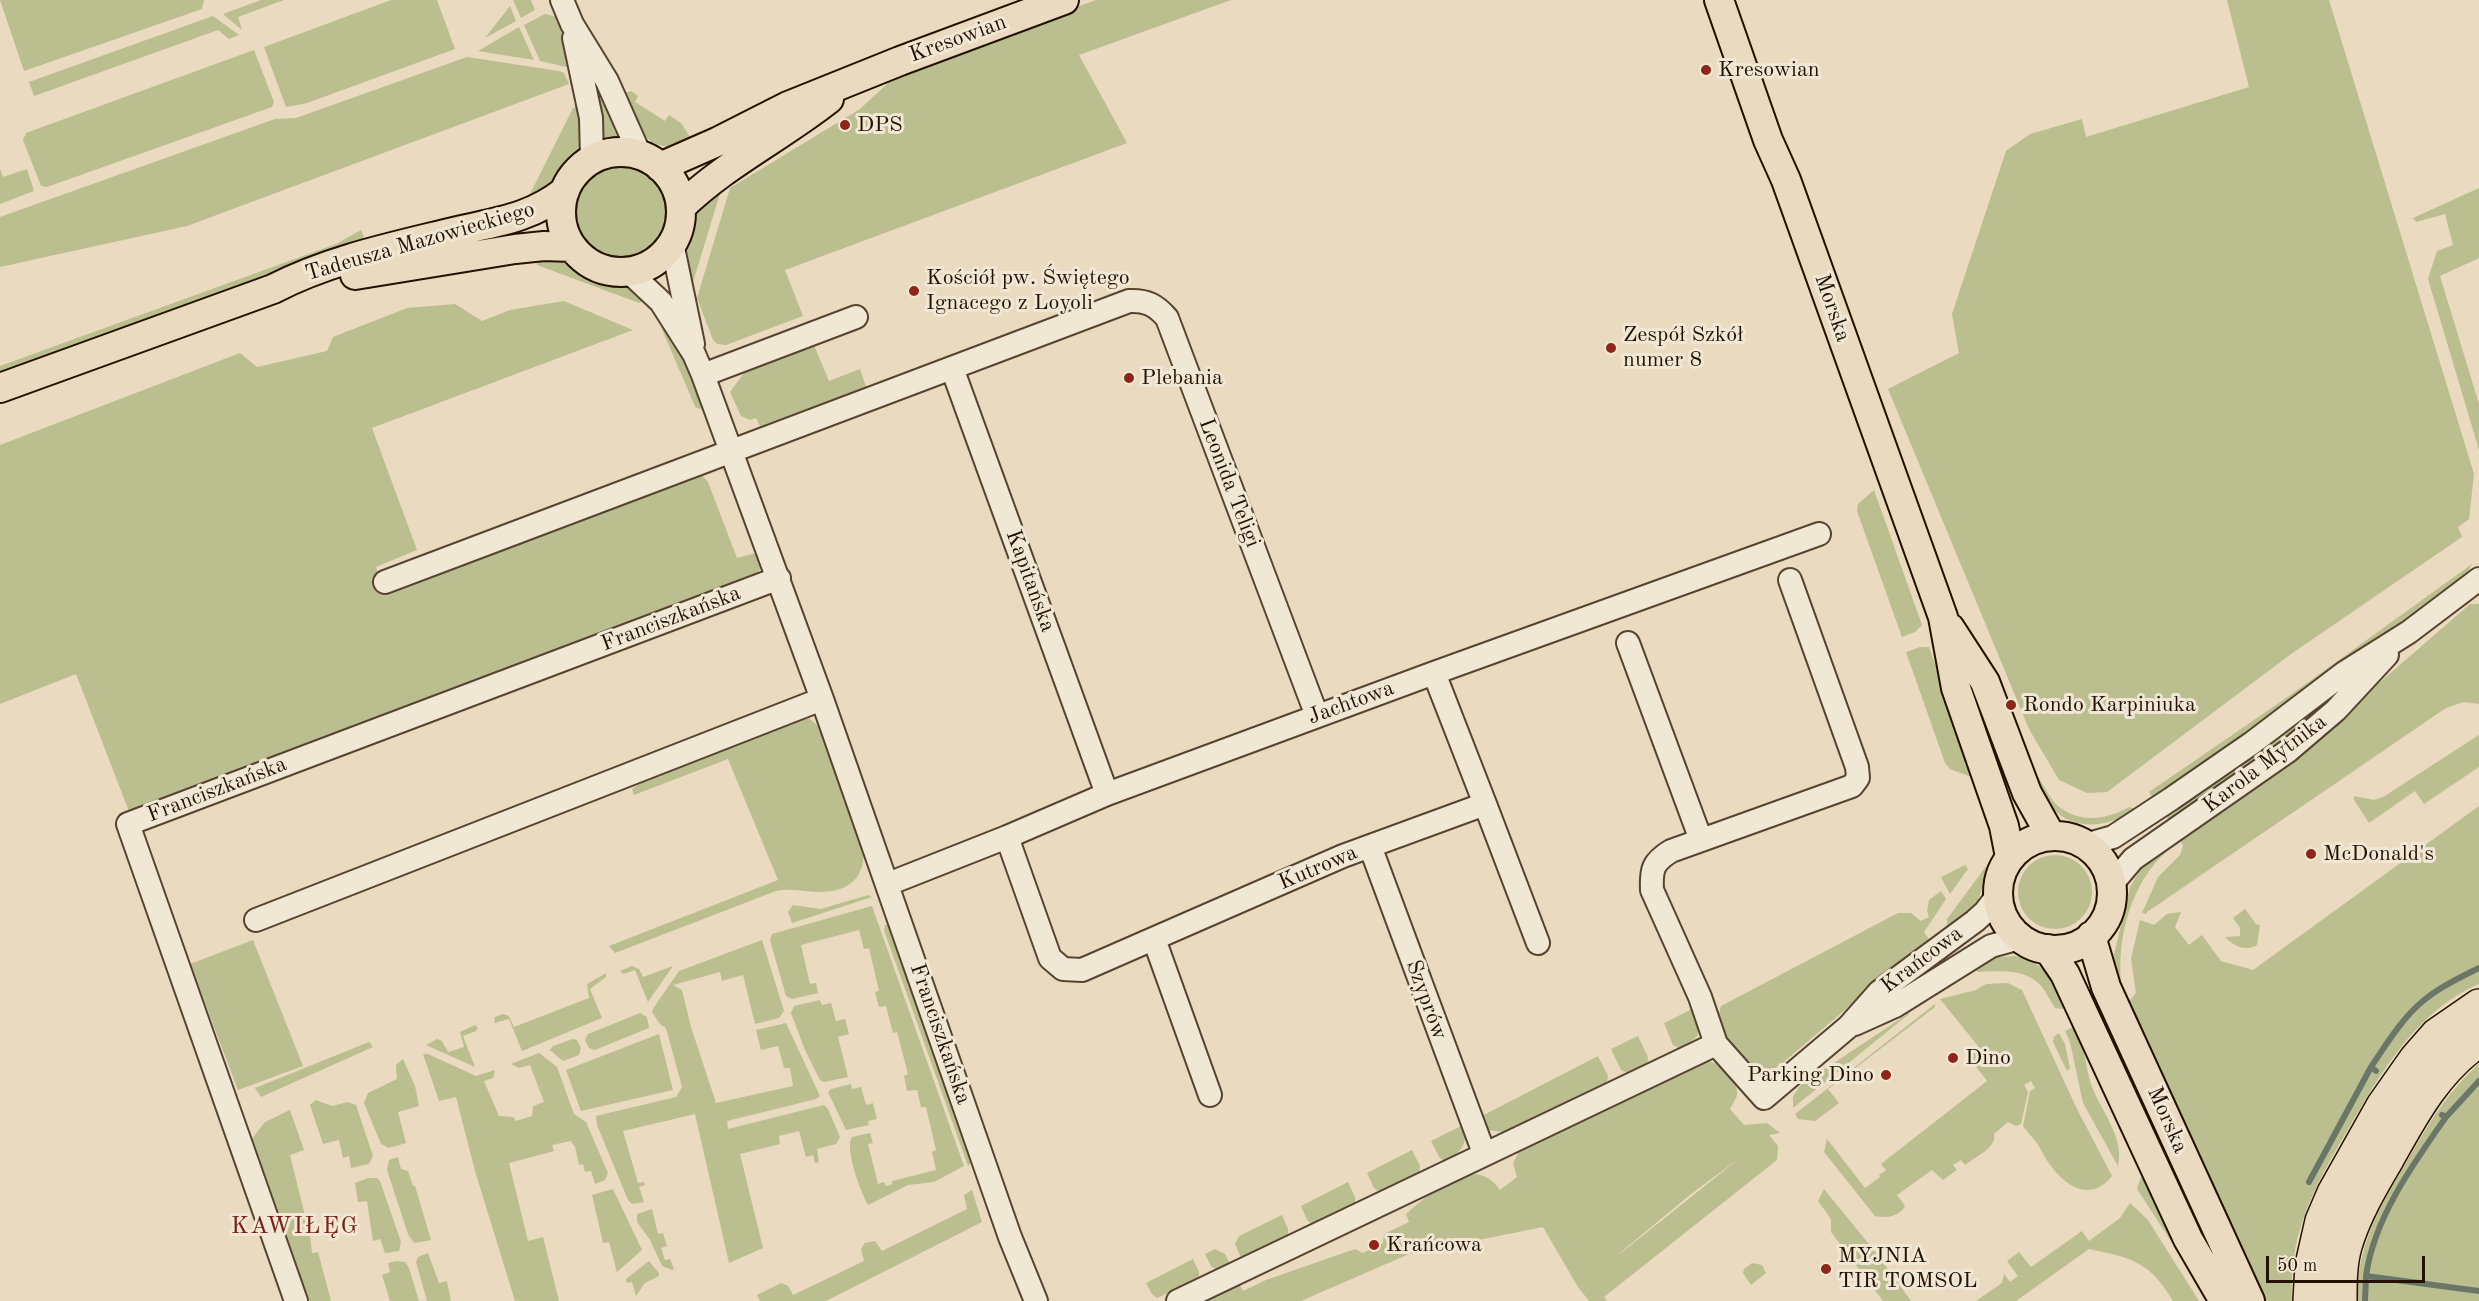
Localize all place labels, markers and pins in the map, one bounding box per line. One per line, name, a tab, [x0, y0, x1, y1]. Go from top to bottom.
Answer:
place label: Kresowian	[1718, 57, 1820, 83]
marker: Kresowian	[1699, 63, 1713, 77]
place label: DPS	[857, 112, 903, 138]
marker: DPS	[838, 118, 852, 132]
place label: Kościół pw. Świętego Ignacego z Loyoli	[926, 265, 1130, 316]
marker: Kościół pw. Świętego Ignacego z Loyoli	[907, 284, 921, 298]
place label: Zespół Szkół numer 8	[1623, 322, 1743, 374]
marker: Zespół Szkół numer 8	[1604, 341, 1618, 355]
place label: Plebania	[1141, 365, 1223, 391]
marker: Plebania	[1122, 371, 1136, 385]
place label: Rondo Karpiniuka	[2023, 692, 2196, 718]
marker: Rondo Karpiniuka	[2004, 698, 2018, 712]
place label: McDonald's	[2323, 841, 2434, 867]
marker: McDonald's	[2304, 847, 2318, 861]
place label: Dino	[1965, 1045, 2011, 1071]
marker: Dino	[1946, 1051, 1960, 1065]
place label: Parking Dino	[1747, 1062, 1874, 1088]
marker: Parking Dino	[1879, 1068, 1893, 1082]
place label: Krańcowa	[1386, 1232, 1482, 1258]
marker: Krańcowa	[1367, 1238, 1381, 1252]
place label: MYJNIA TIR TOMSOL	[1838, 1243, 1978, 1294]
marker: MYJNIA TIR TOMSOL	[1819, 1262, 1833, 1276]

